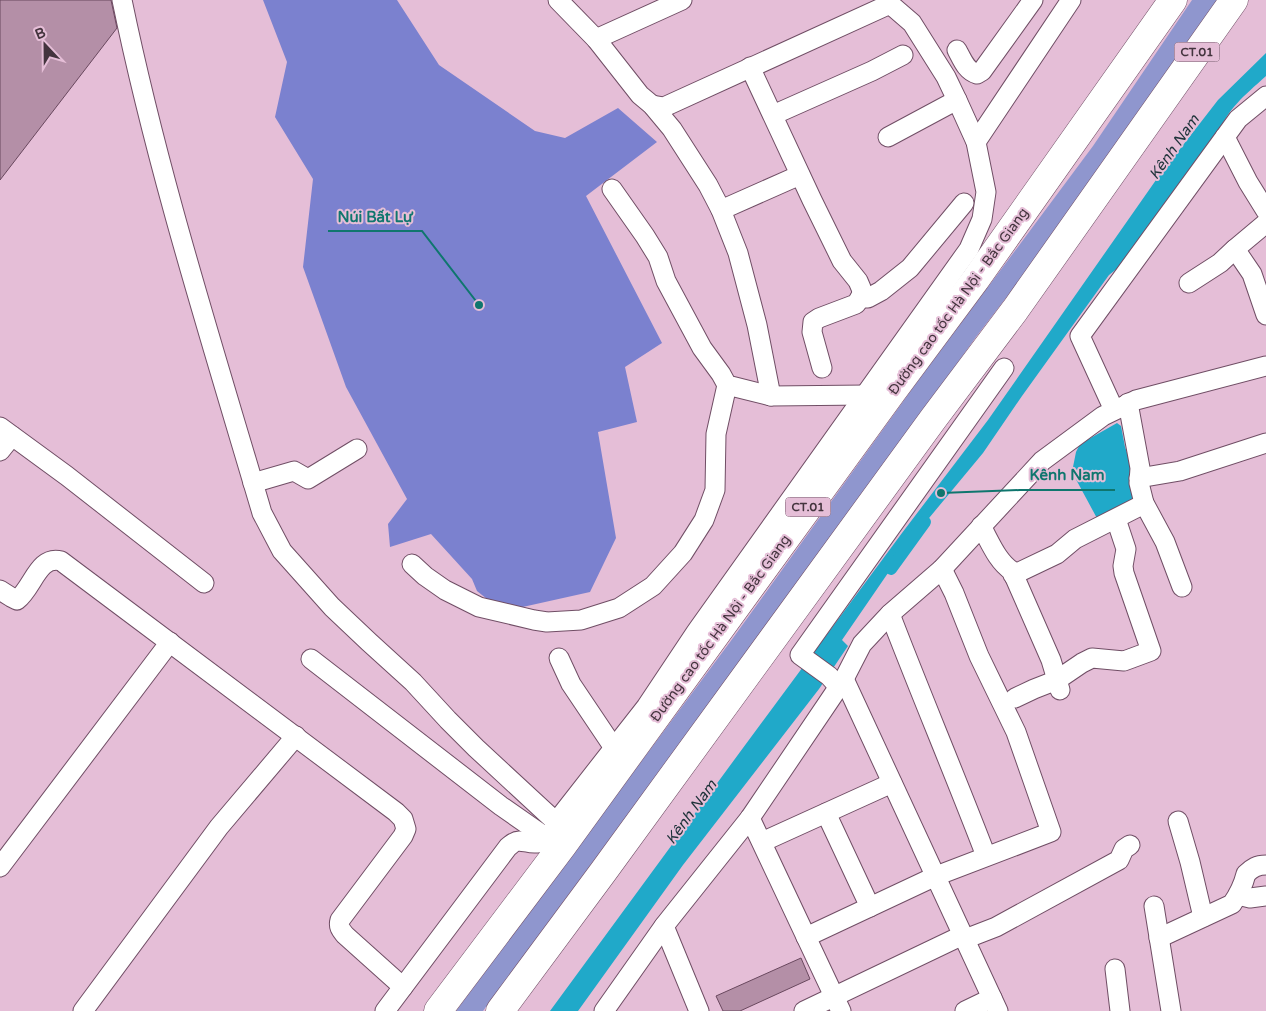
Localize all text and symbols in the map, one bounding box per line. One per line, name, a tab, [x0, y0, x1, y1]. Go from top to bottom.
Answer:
north arrow	[20, 20, 70, 70]
text: B	[33, 24, 48, 43]
road number: CT.01	[1174, 42, 1220, 62]
water label: Kênh Nam	[1145, 110, 1204, 183]
callout: Núi Bất Lự	[328, 201, 422, 231]
street label: Đường cao tốc Hà Nội - Bắc Giang	[885, 204, 1032, 398]
text: Núi Bất Lự	[338, 208, 414, 226]
callout: Kênh Nam	[1020, 460, 1115, 490]
text: Kênh Nam	[1030, 466, 1104, 484]
road number: CT.01	[786, 498, 830, 516]
street label: Đường cao tốc Hà Nội - Bắc Giang	[647, 531, 794, 725]
water label: Kênh Nam	[662, 775, 721, 848]

